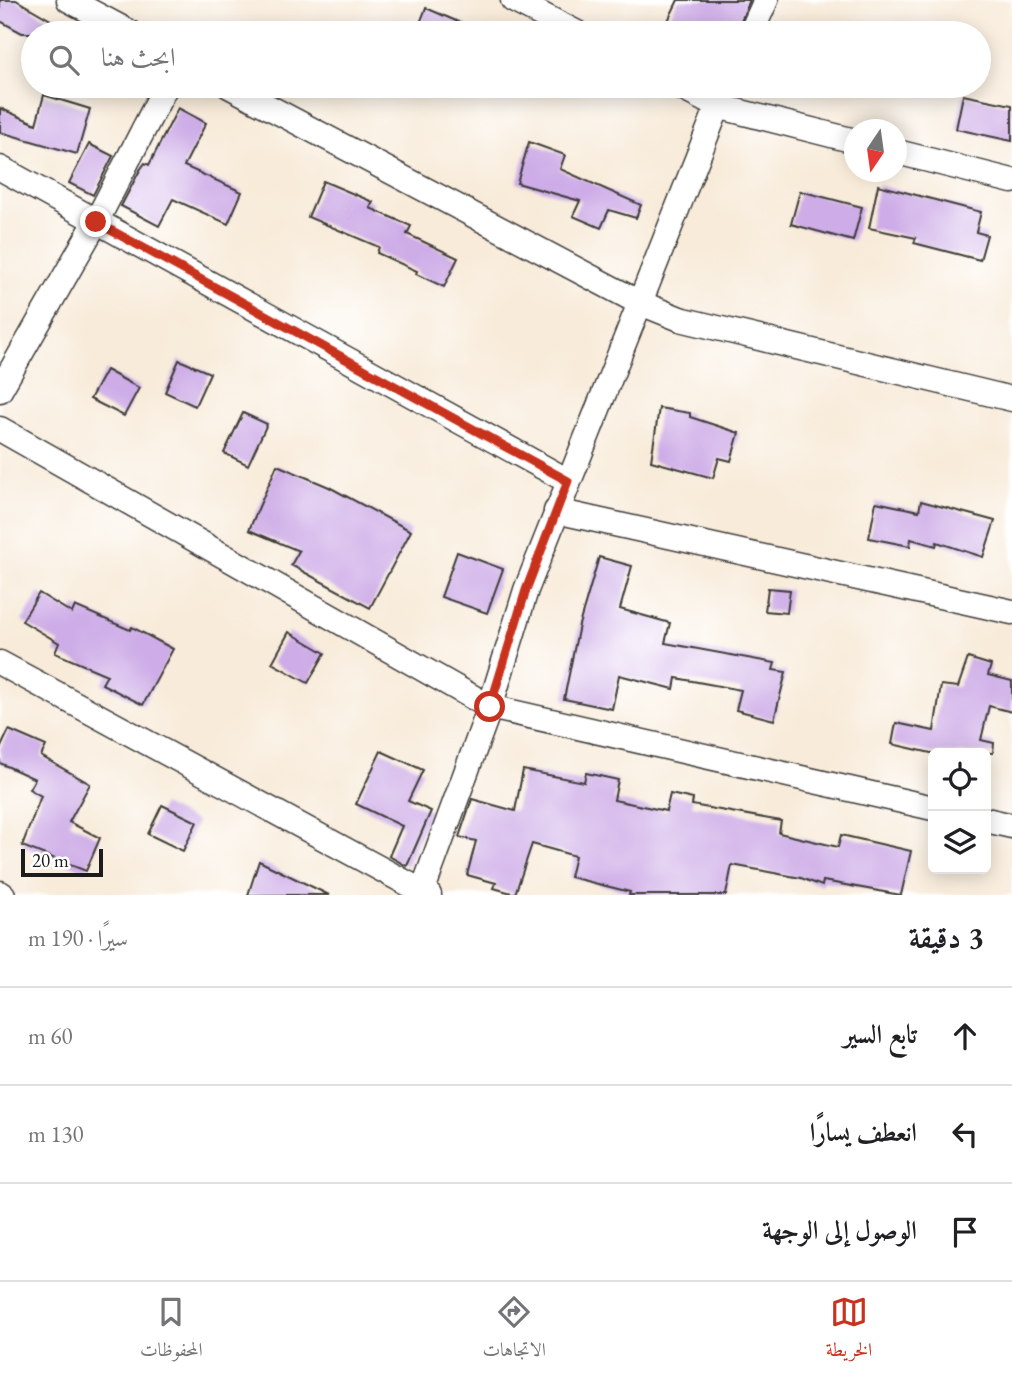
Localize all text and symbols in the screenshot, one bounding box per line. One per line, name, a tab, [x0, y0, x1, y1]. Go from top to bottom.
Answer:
search box	[21, 21, 991, 98]
text: ابحث هنا	[101, 40, 176, 74]
icon: search	[45, 41, 83, 79]
north arrow	[844, 119, 907, 182]
route end	[80, 206, 111, 237]
route start	[474, 691, 505, 722]
map controls	[928, 748, 991, 874]
button: locate	[928, 748, 991, 811]
button: layers	[928, 811, 991, 874]
scale bar	[21, 846, 103, 878]
text: 20 m	[32, 848, 69, 873]
text: 3 دقيقة	[909, 918, 984, 957]
text: سيرًا · 190 m	[28, 923, 128, 953]
text: تابع السير	[843, 1017, 917, 1051]
icon: ahead	[946, 1017, 984, 1055]
text: 60 m	[28, 1021, 73, 1051]
text: انعطف يسارًا	[810, 1115, 917, 1149]
icon: left	[946, 1115, 984, 1153]
text: 130 m	[28, 1119, 84, 1149]
text: الوصول إلى الوجهة	[762, 1213, 917, 1247]
icon: arrive	[946, 1213, 984, 1251]
tab: المحفوظات	[140, 1293, 203, 1368]
tab: الاتجاهات	[483, 1293, 546, 1368]
tab: الخريطة	[826, 1293, 872, 1368]

